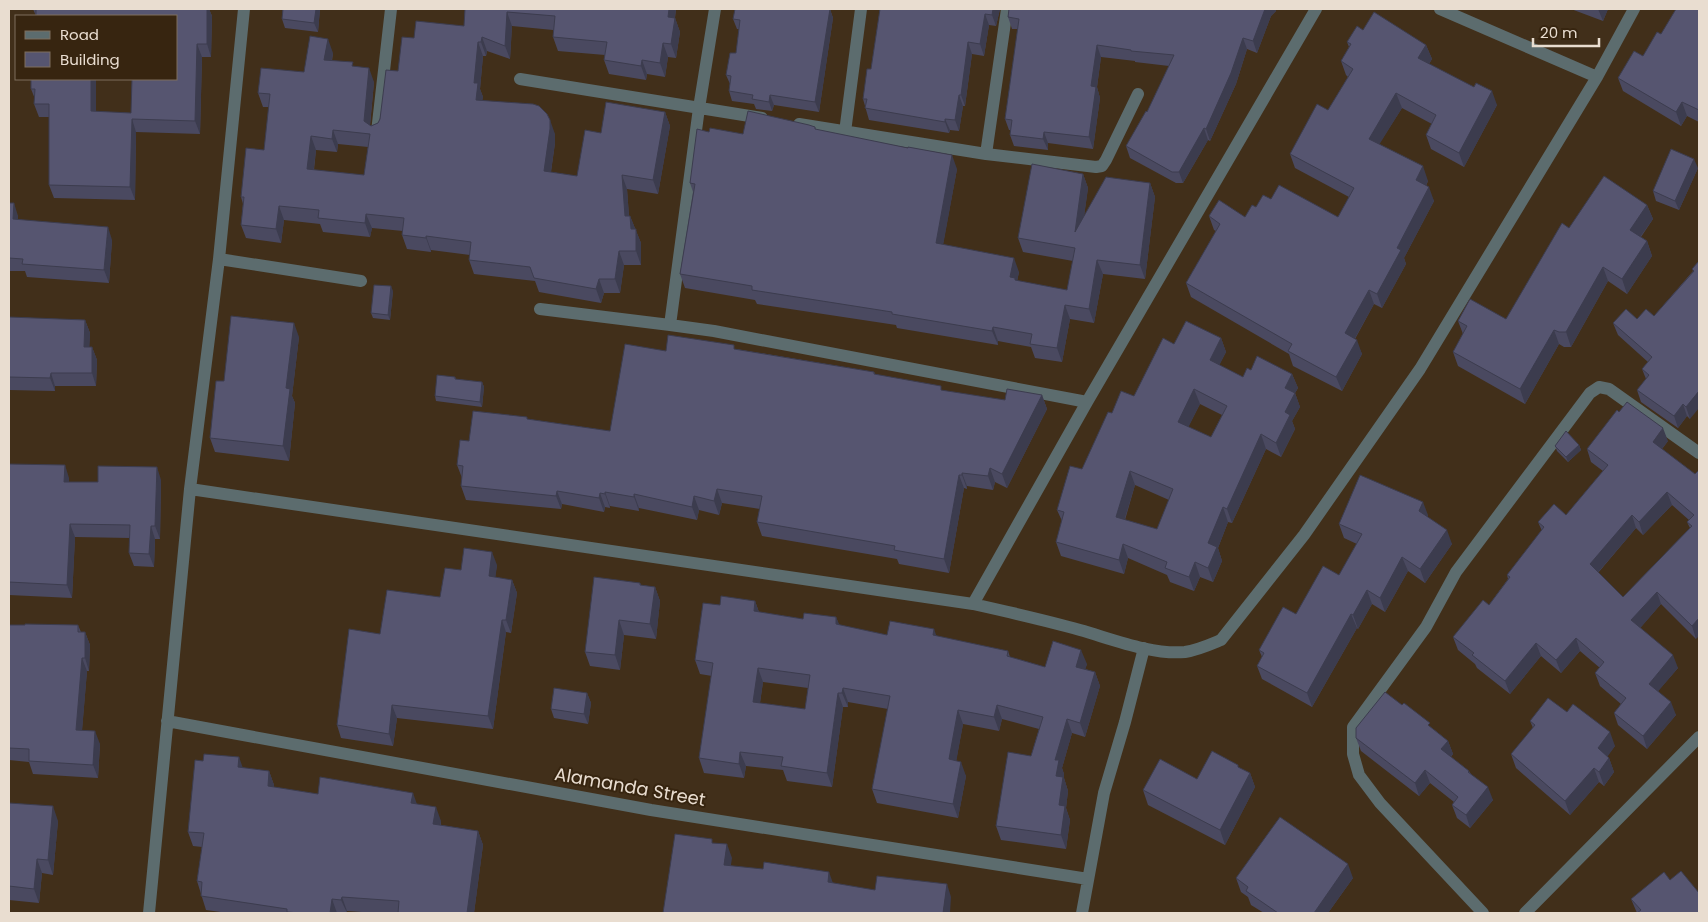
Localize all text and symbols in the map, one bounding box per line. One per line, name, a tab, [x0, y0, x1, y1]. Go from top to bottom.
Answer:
legend	[15, 15, 178, 80]
scale bar	[1533, 15, 1599, 47]
text: 20 m	[1540, 22, 1578, 43]
text: Road	[60, 24, 99, 45]
text: Building	[60, 49, 120, 70]
street label: Alamanda Street	[553, 761, 708, 812]

